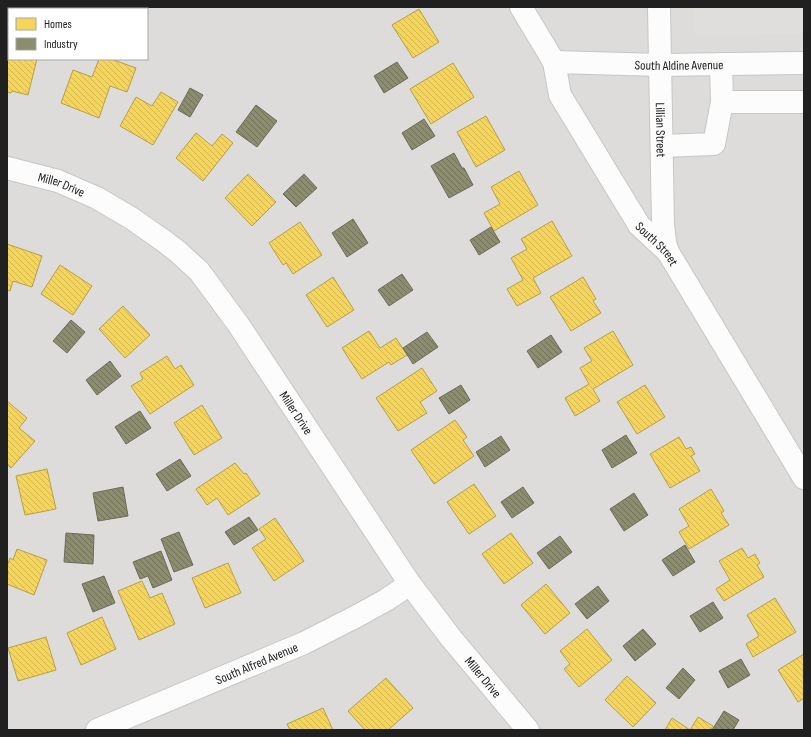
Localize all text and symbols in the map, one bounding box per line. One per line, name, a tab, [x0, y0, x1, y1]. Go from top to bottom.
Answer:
legend	[8, 8, 148, 60]
text: Homes	[44, 17, 72, 32]
text: Industry	[44, 37, 78, 52]
street label: South Aldine Avenue	[634, 57, 723, 74]
street label: Lillian Street	[652, 102, 669, 158]
street label: Miller Drive	[36, 169, 87, 201]
street label: South Street	[632, 219, 681, 269]
street label: Miller Drive	[276, 388, 316, 438]
street label: South Alfred Avenue	[213, 639, 301, 688]
street label: Miller Drive	[461, 654, 505, 701]

